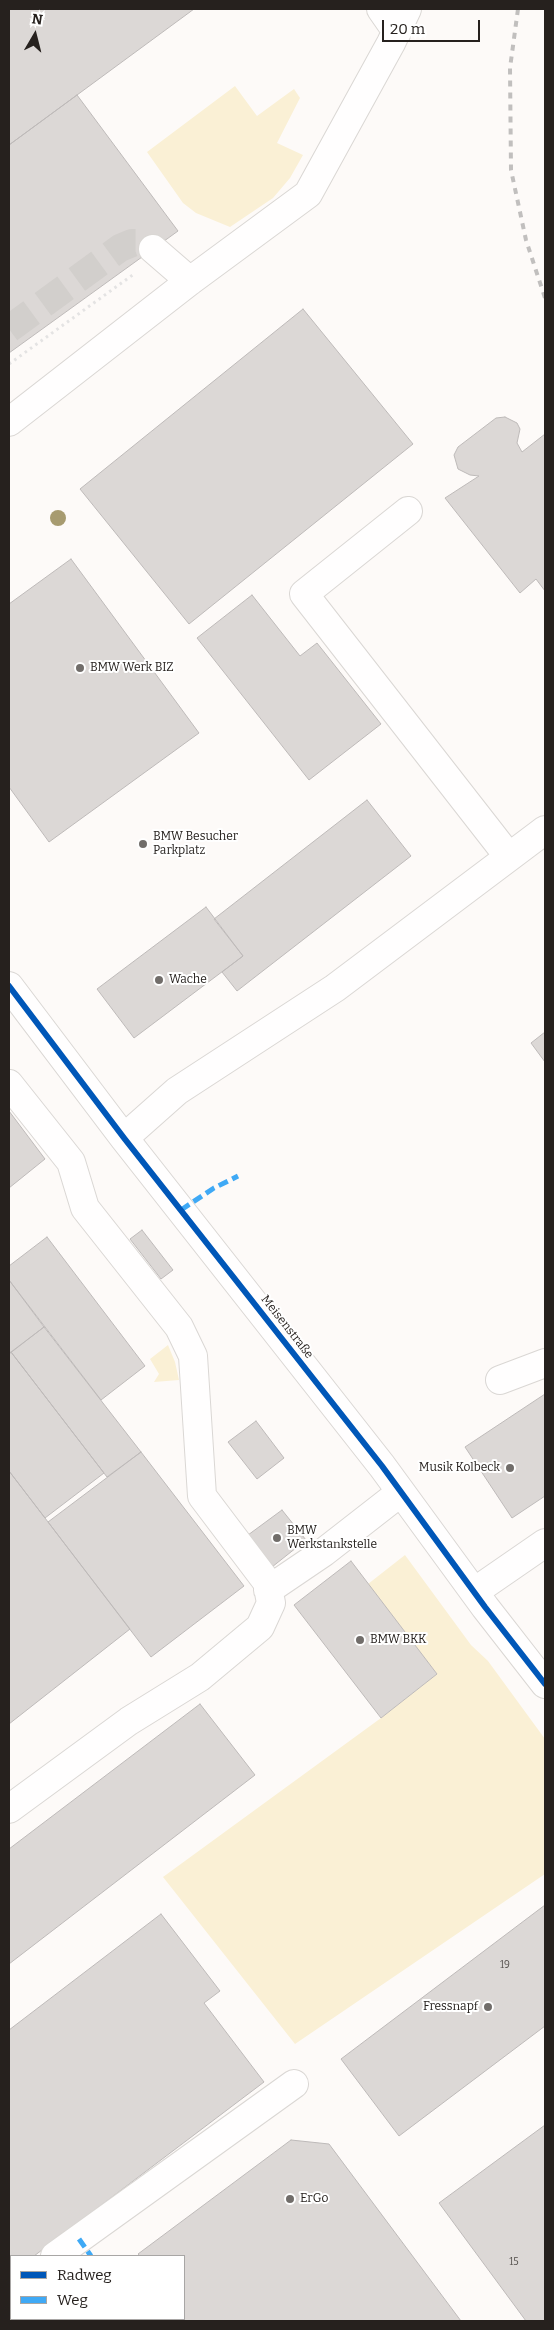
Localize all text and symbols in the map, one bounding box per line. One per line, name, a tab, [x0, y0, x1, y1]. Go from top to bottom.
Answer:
north arrow	[10, 10, 60, 60]
text: N	[31, 10, 44, 29]
scale bar	[384, 10, 482, 42]
text: 20 m	[390, 20, 425, 38]
place label: BMW Werk BIZ	[90, 661, 174, 675]
marker: BMW Werk BIZ	[74, 662, 86, 674]
place label: BMW Besucher Parkplatz	[153, 830, 238, 858]
marker: BMW Besucher Parkplatz	[137, 838, 149, 850]
place label: Wache	[169, 973, 207, 987]
marker: Wache	[153, 974, 165, 986]
street label: Meisenstraße	[258, 1292, 316, 1362]
place label: Musik Kolbeck	[419, 1461, 500, 1475]
marker: Musik Kolbeck	[504, 1462, 516, 1474]
place label: BMW Werkstankstelle	[287, 1524, 377, 1552]
marker: BMW Werkstankstelle	[271, 1532, 283, 1544]
place label: BMW BKK	[370, 1633, 426, 1647]
marker: BMW BKK	[354, 1634, 366, 1646]
house number: 19	[500, 1959, 510, 1971]
place label: Fressnapf	[423, 2000, 478, 2014]
marker: Fressnapf	[482, 2001, 494, 2013]
place label: ErGo	[300, 2192, 328, 2206]
marker: ErGo	[284, 2193, 296, 2205]
legend	[10, 2255, 185, 2320]
house number: 15	[509, 2256, 519, 2268]
text: Radweg	[57, 2266, 112, 2284]
text: Weg	[57, 2291, 88, 2309]

